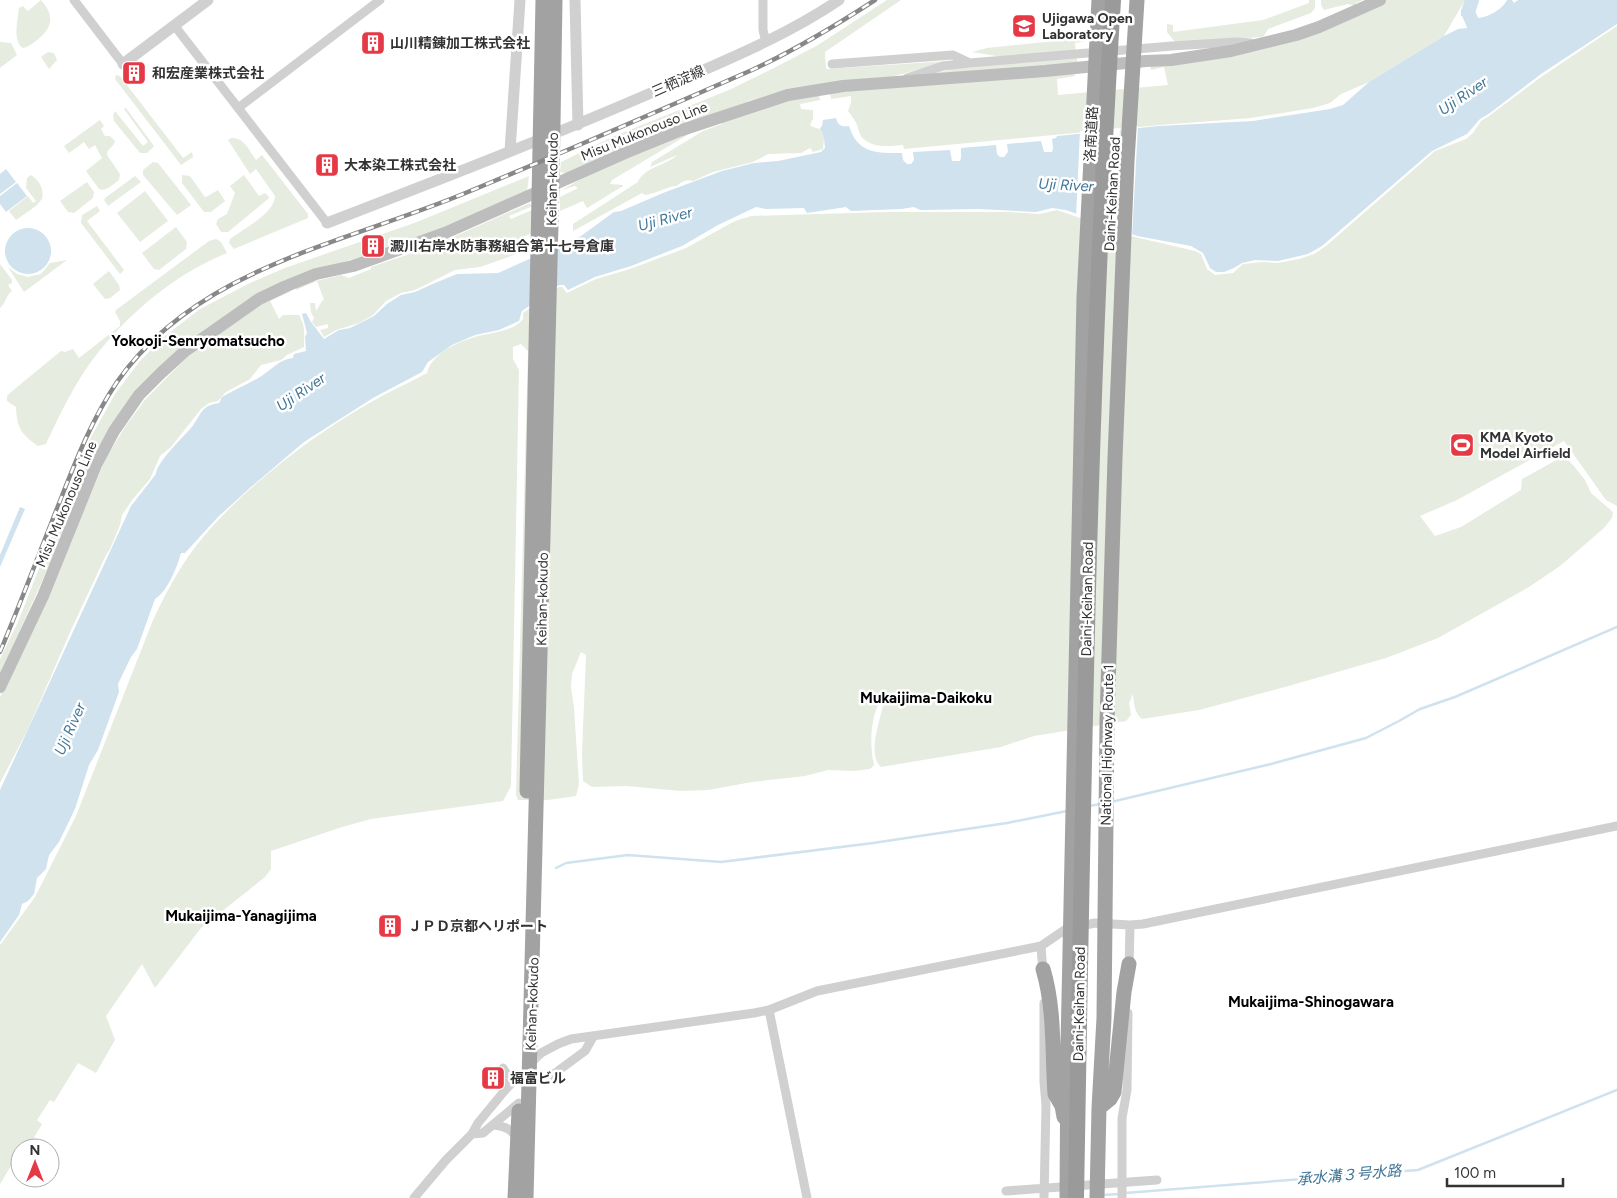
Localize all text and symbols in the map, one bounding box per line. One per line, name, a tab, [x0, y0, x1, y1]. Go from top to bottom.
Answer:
place label: Ujigawa Open Laboratory	[1042, 10, 1133, 43]
school or university icon: Ujigawa Open Laboratory	[1011, 13, 1037, 39]
building icon: 山川精錬加工株式会社	[360, 30, 386, 56]
place label: 山川精錬加工株式会社	[390, 35, 530, 52]
building icon: 和宏産業株式会社	[121, 60, 147, 86]
street label: 三栖淀線	[649, 62, 707, 101]
place label: 和宏産業株式会社	[152, 65, 264, 82]
water label: Uji River	[1435, 73, 1492, 119]
street label: Misu Mukonouso Line	[578, 98, 710, 165]
street label: 洛南道路	[1082, 106, 1101, 162]
street label: Keihan-kokudo	[543, 132, 562, 226]
street label: Daini-Keihan Road	[1101, 136, 1124, 252]
building icon: 大本染工株式会社	[314, 152, 340, 178]
place label: 大本染工株式会社	[344, 157, 456, 174]
water label: Uji River	[1038, 175, 1095, 195]
water label: Uji River	[636, 203, 695, 235]
building icon: 澱川右岸水防事務組合第十七号倉庫	[360, 233, 386, 259]
place label: 澱川右岸水防事務組合第十七号倉庫	[390, 238, 614, 255]
district label: Yokooji-Senryomatsucho	[111, 332, 285, 350]
water label: Uji River	[273, 369, 330, 415]
place label: KMA Kyoto Model Airfield	[1480, 429, 1571, 462]
sports icon: KMA Kyoto Model Airfield	[1449, 432, 1475, 458]
street label: Misu Mukonouso Line	[32, 438, 101, 570]
street label: Daini-Keihan Road	[1078, 542, 1097, 656]
street label: Keihan-kokudo	[533, 552, 552, 646]
street label: National Highway Route 1	[1098, 664, 1117, 826]
district label: Mukaijima-Daikoku	[860, 689, 992, 707]
water label: Uji River	[50, 699, 90, 758]
district label: Mukaijima-Yanagijima	[165, 907, 317, 925]
building icon: ＪＰＤ京都ヘリポート	[377, 913, 403, 939]
place label: ＪＰＤ京都ヘリポート	[408, 918, 548, 935]
street label: Daini-Keihan Road	[1070, 947, 1089, 1061]
street label: Keihan-kokudo	[522, 957, 543, 1051]
district label: Mukaijima-Shinogawara	[1228, 993, 1394, 1011]
building icon: 福富ビル	[480, 1065, 506, 1091]
place label: 福富ビル	[510, 1070, 566, 1087]
north arrow	[10, 1138, 60, 1188]
text: N	[30, 1142, 40, 1159]
scale bar	[1447, 1156, 1563, 1188]
water label: 承水溝３号水路	[1296, 1161, 1404, 1189]
text: 100 m	[1454, 1164, 1496, 1182]

